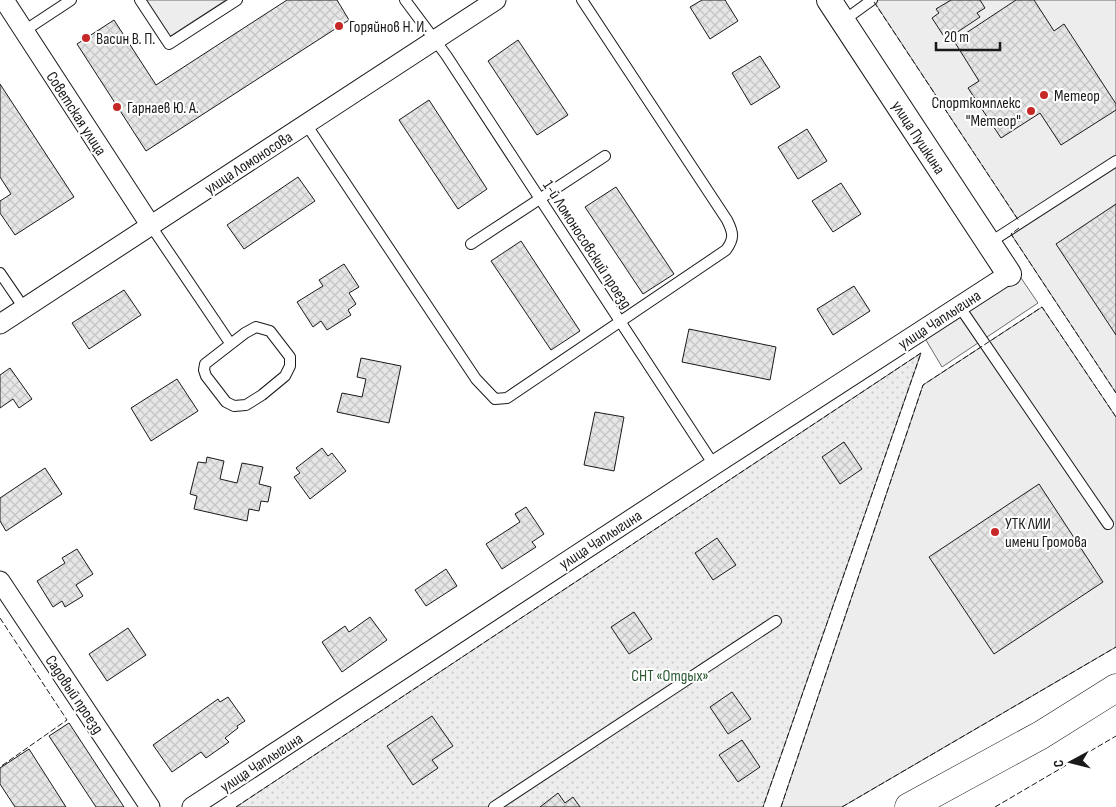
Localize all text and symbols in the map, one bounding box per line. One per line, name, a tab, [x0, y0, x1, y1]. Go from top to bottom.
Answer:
place label: Горяйнов Н. И.	[349, 18, 427, 37]
marker: Горяйнов Н. И.	[333, 20, 345, 32]
scale bar	[936, 20, 1000, 52]
text: 20 m	[944, 28, 969, 47]
place label: Васин В. П.	[96, 30, 155, 49]
marker: Васин В. П.	[80, 32, 92, 44]
street label: Советская улица	[42, 68, 110, 159]
place label: Метеор	[1054, 87, 1100, 106]
marker: Метеор	[1038, 89, 1050, 101]
place label: Спорткомплекс "Метеор"	[931, 94, 1021, 131]
street label: улица Пушкина	[887, 98, 949, 178]
place label: Гарнаев Ю. А.	[127, 99, 199, 118]
marker: Гарнаев Ю. А.	[111, 101, 123, 113]
marker: Спорткомплекс "Метеор"	[1025, 105, 1037, 117]
street label: улица Ломоносова	[201, 128, 296, 199]
street label: 1-й Ломоносовский проезд	[538, 177, 635, 312]
street label: улица Чаплыгина	[895, 287, 985, 354]
street label: улица Чаплыгина	[556, 507, 646, 574]
place label: УТК ЛИИ имени Громова	[1005, 515, 1087, 552]
marker: УТК ЛИИ имени Громова	[989, 526, 1001, 538]
street label: Садовый проезд	[40, 652, 107, 738]
park label: СНТ «Отдых»	[631, 667, 709, 686]
street label: улица Чаплыгина	[217, 730, 307, 797]
north arrow	[1046, 737, 1096, 787]
text: С	[1050, 759, 1067, 768]

